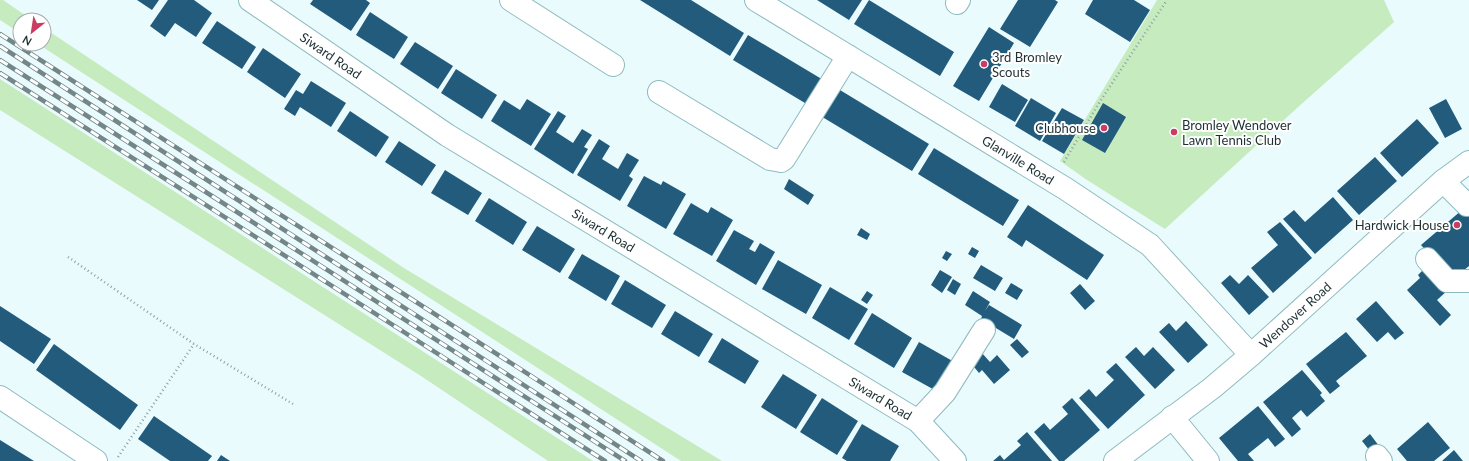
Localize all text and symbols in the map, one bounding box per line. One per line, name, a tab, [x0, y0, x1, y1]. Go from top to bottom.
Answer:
north arrow	[12, 12, 52, 52]
street label: Siward Road	[297, 29, 365, 82]
text: N	[20, 33, 34, 49]
place label: 3rd Bromley Scouts	[992, 49, 1062, 80]
marker: 3rd Bromley Scouts	[979, 59, 989, 69]
place label: Bromley Wendover Lawn Tennis Club	[1182, 117, 1292, 148]
place label: Clubhouse	[1035, 120, 1096, 136]
marker: Clubhouse	[1099, 123, 1109, 133]
marker: Bromley Wendover Lawn Tennis Club	[1169, 127, 1179, 137]
street label: Glanville Road	[979, 132, 1057, 188]
street label: Siward Road	[569, 205, 638, 255]
place label: Hardwick House	[1355, 217, 1449, 233]
marker: Hardwick House	[1452, 220, 1462, 230]
street label: Wendover Road	[1256, 278, 1334, 352]
street label: Siward Road	[846, 373, 915, 423]

